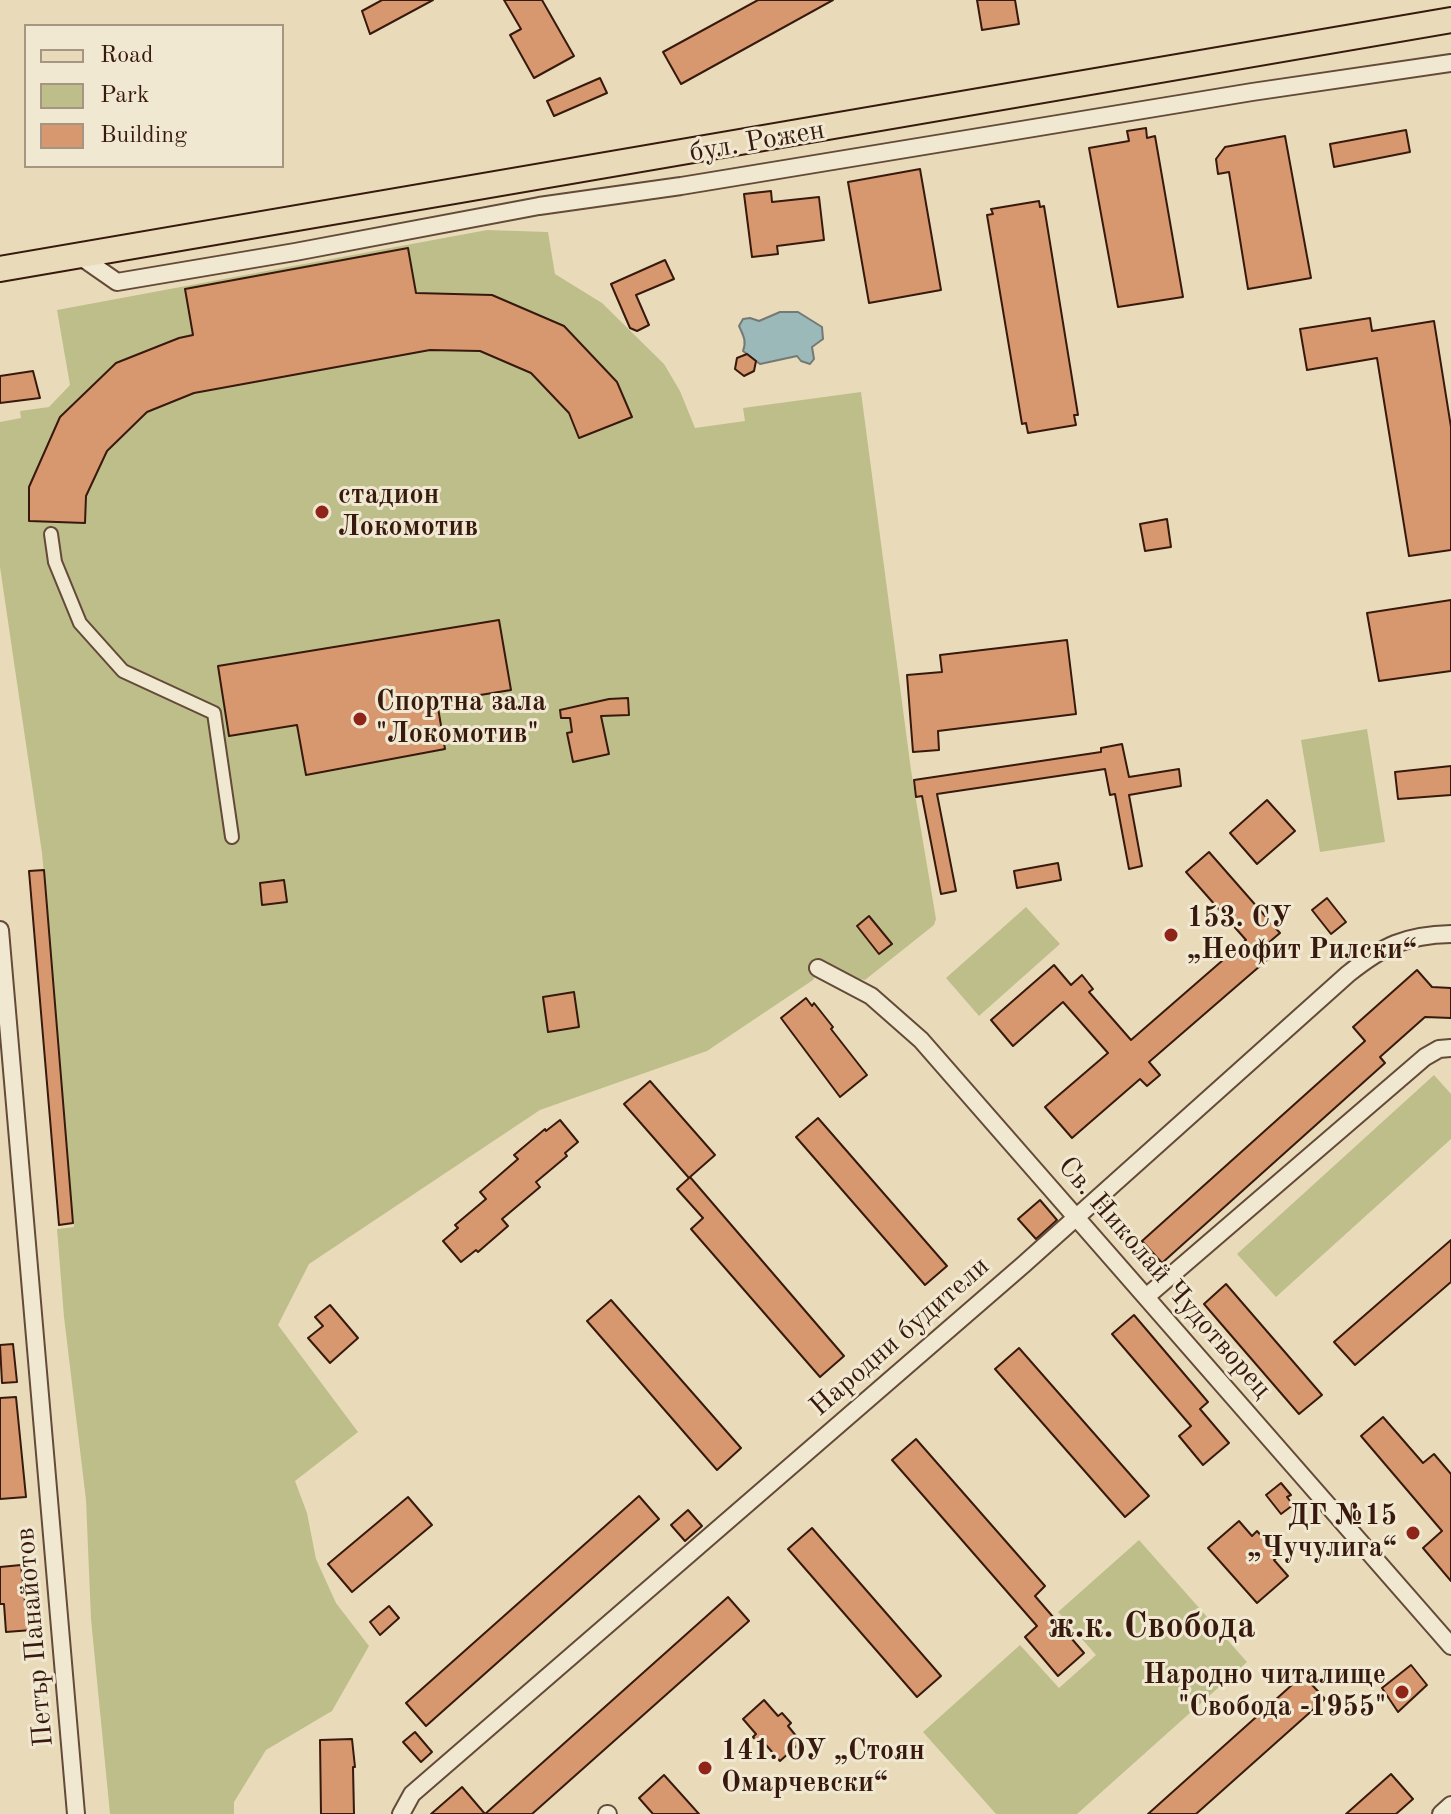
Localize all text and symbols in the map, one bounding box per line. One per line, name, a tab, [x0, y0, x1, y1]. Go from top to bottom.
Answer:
legend	[24, 24, 284, 168]
text: Road	[100, 44, 153, 68]
text: Park	[100, 84, 149, 108]
street label: бул. Рожен	[687, 114, 827, 170]
text: Building	[100, 124, 187, 148]
place label: стадион Локомотив	[338, 479, 478, 545]
marker: стадион Локомотив	[313, 503, 331, 521]
place label: Спортна зала "Локомотив"	[376, 686, 546, 752]
marker: Спортна зала "Локомотив"	[351, 710, 369, 728]
place label: 153. СУ „Неофит Рилски“	[1187, 902, 1417, 968]
marker: 153. СУ „Неофит Рилски“	[1162, 926, 1180, 944]
street label: Св. Николай Чудотворец	[1050, 1150, 1278, 1406]
street label: Народни будители	[803, 1250, 997, 1424]
place label: ДГ №15 „Чучулига“	[1247, 1500, 1397, 1566]
marker: ДГ №15 „Чучулига“	[1404, 1524, 1422, 1542]
street label: Петър Панайотов	[9, 1526, 61, 1748]
district label: ж.к. Свобода	[1049, 1606, 1255, 1650]
place label: Народно читалище "Свобода -1955"	[1143, 1659, 1386, 1725]
marker: Народно читалище "Свобода -1955"	[1393, 1683, 1411, 1701]
place label: 141. ОУ „Стоян Омарчевски“	[721, 1735, 925, 1801]
marker: 141. ОУ „Стоян Омарчевски“	[696, 1759, 714, 1777]

